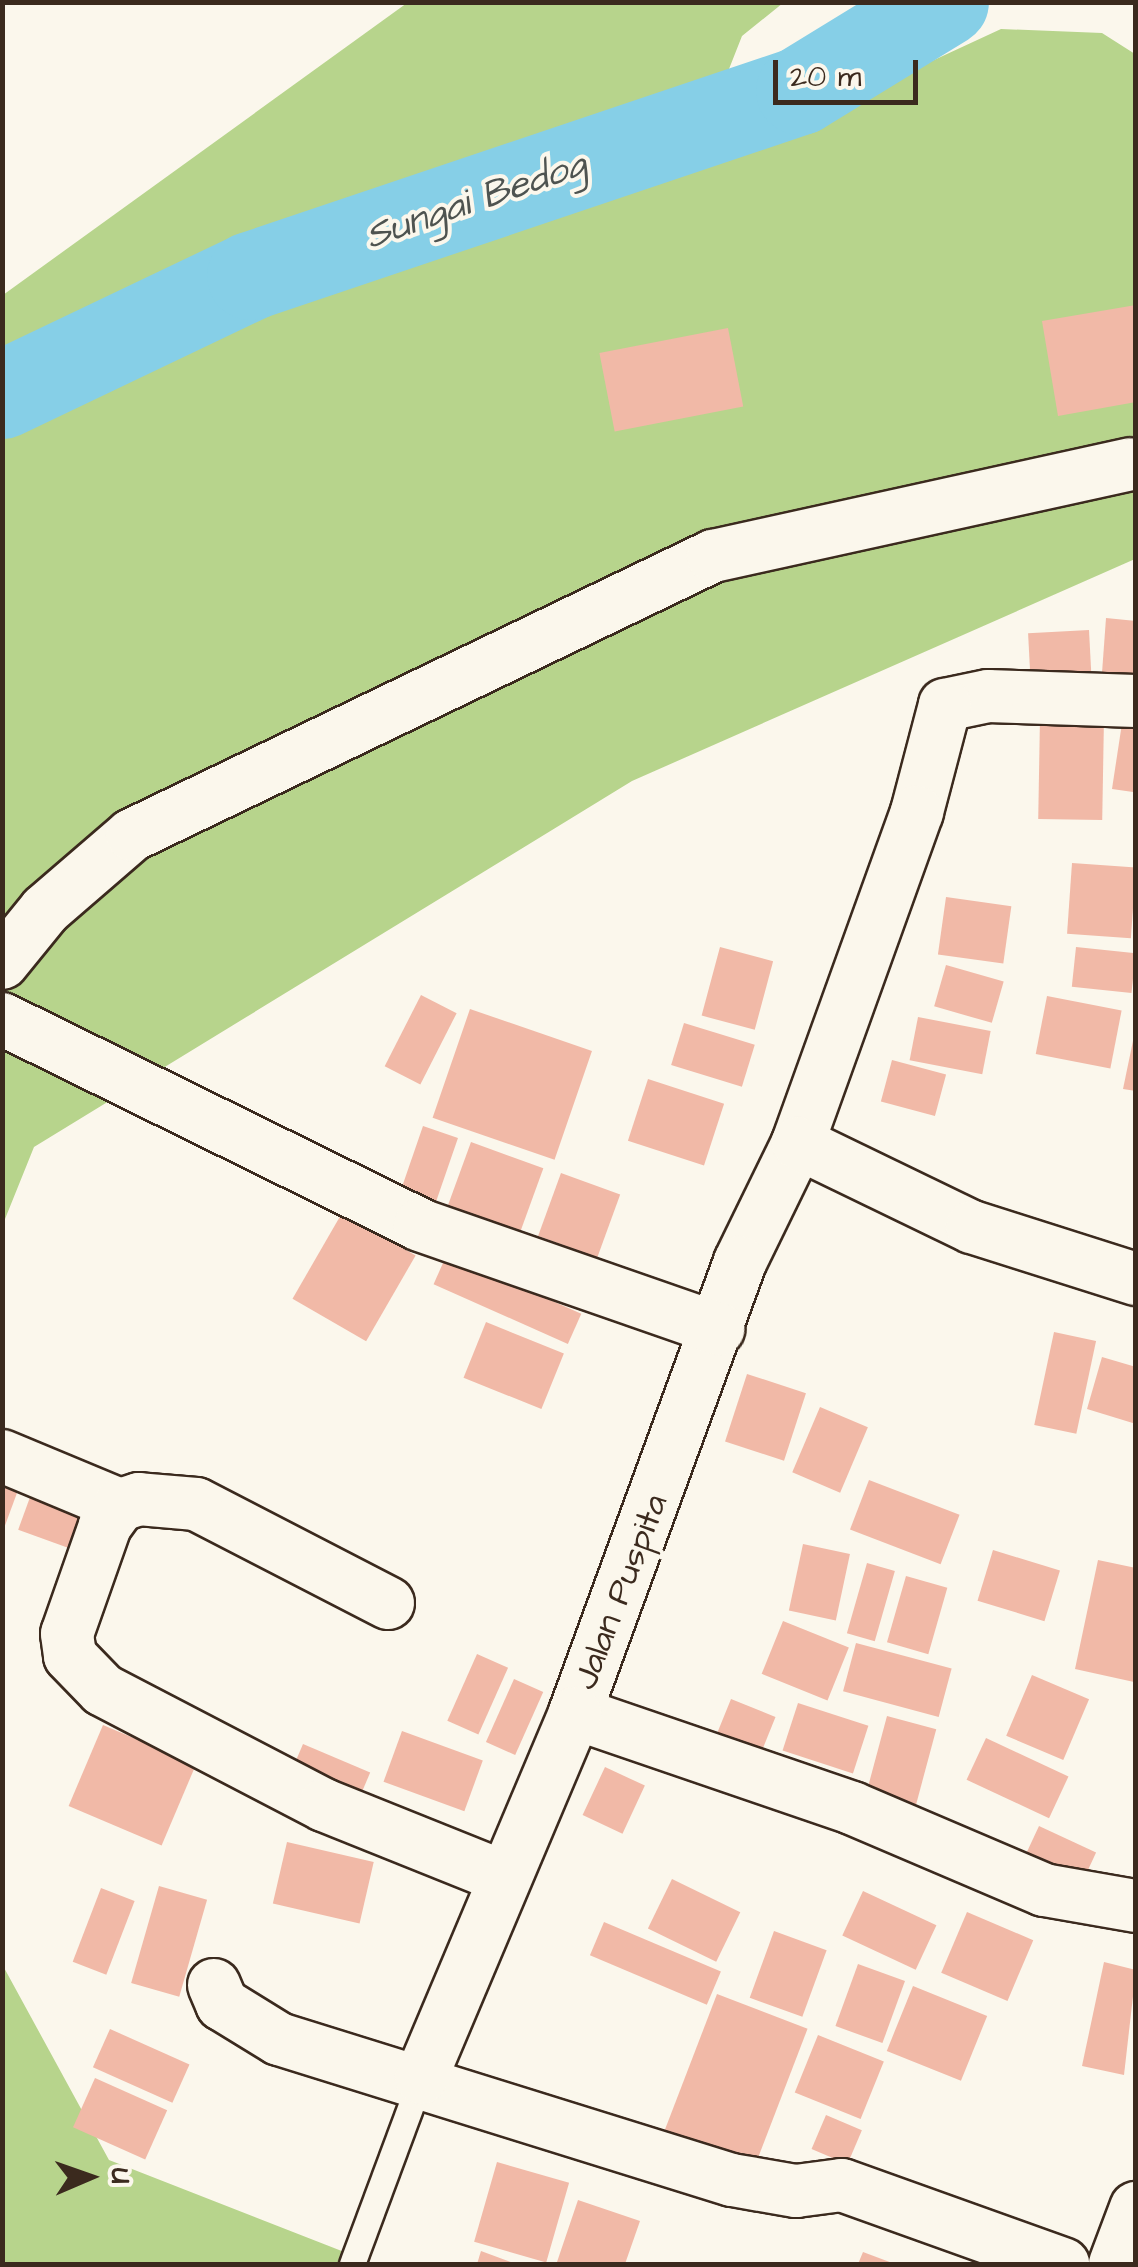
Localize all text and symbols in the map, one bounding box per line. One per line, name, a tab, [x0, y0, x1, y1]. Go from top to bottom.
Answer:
scale bar	[778, 40, 923, 102]
text: 20 m	[790, 56, 861, 98]
water label: Sungai Bedog	[360, 142, 592, 260]
street label: Jalan Puspita	[565, 1489, 677, 1695]
north arrow	[40, 2127, 140, 2227]
text: U	[101, 2167, 140, 2184]

